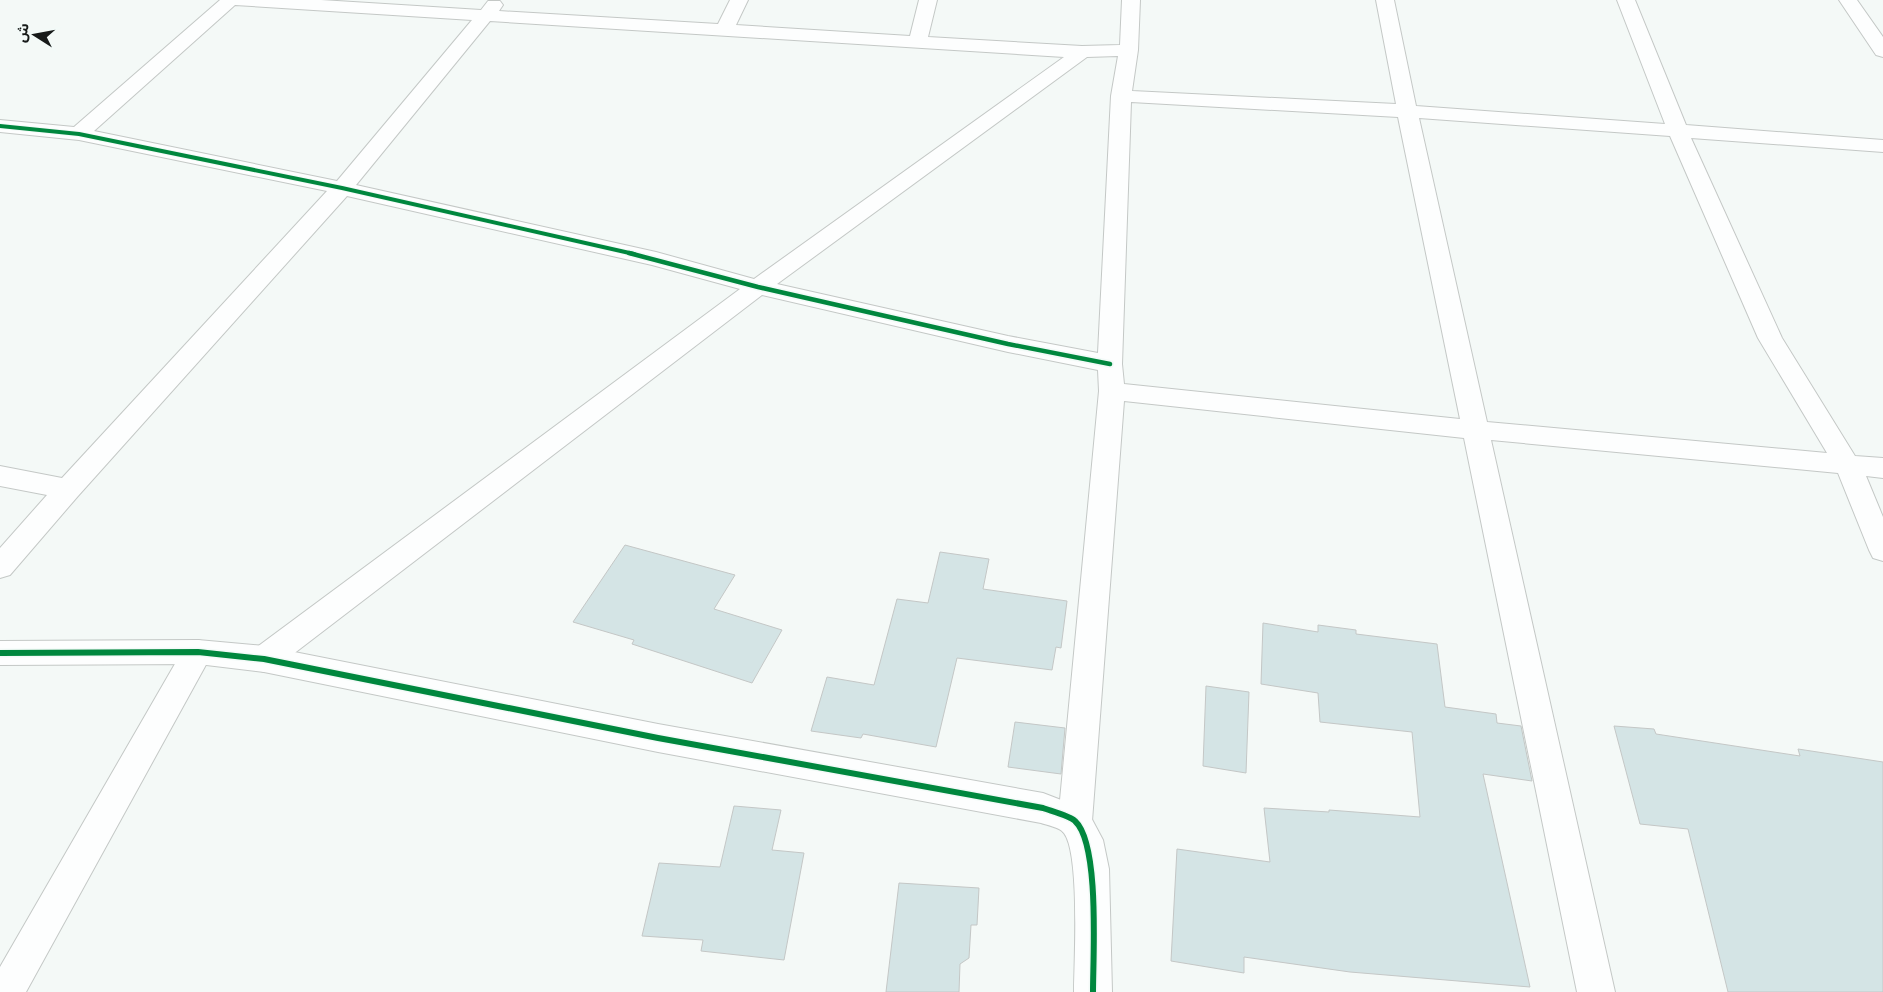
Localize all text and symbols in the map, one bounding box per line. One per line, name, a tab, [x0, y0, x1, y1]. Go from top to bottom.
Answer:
north arrow	[10, 10, 60, 60]
text: ش	[12, 21, 35, 44]

